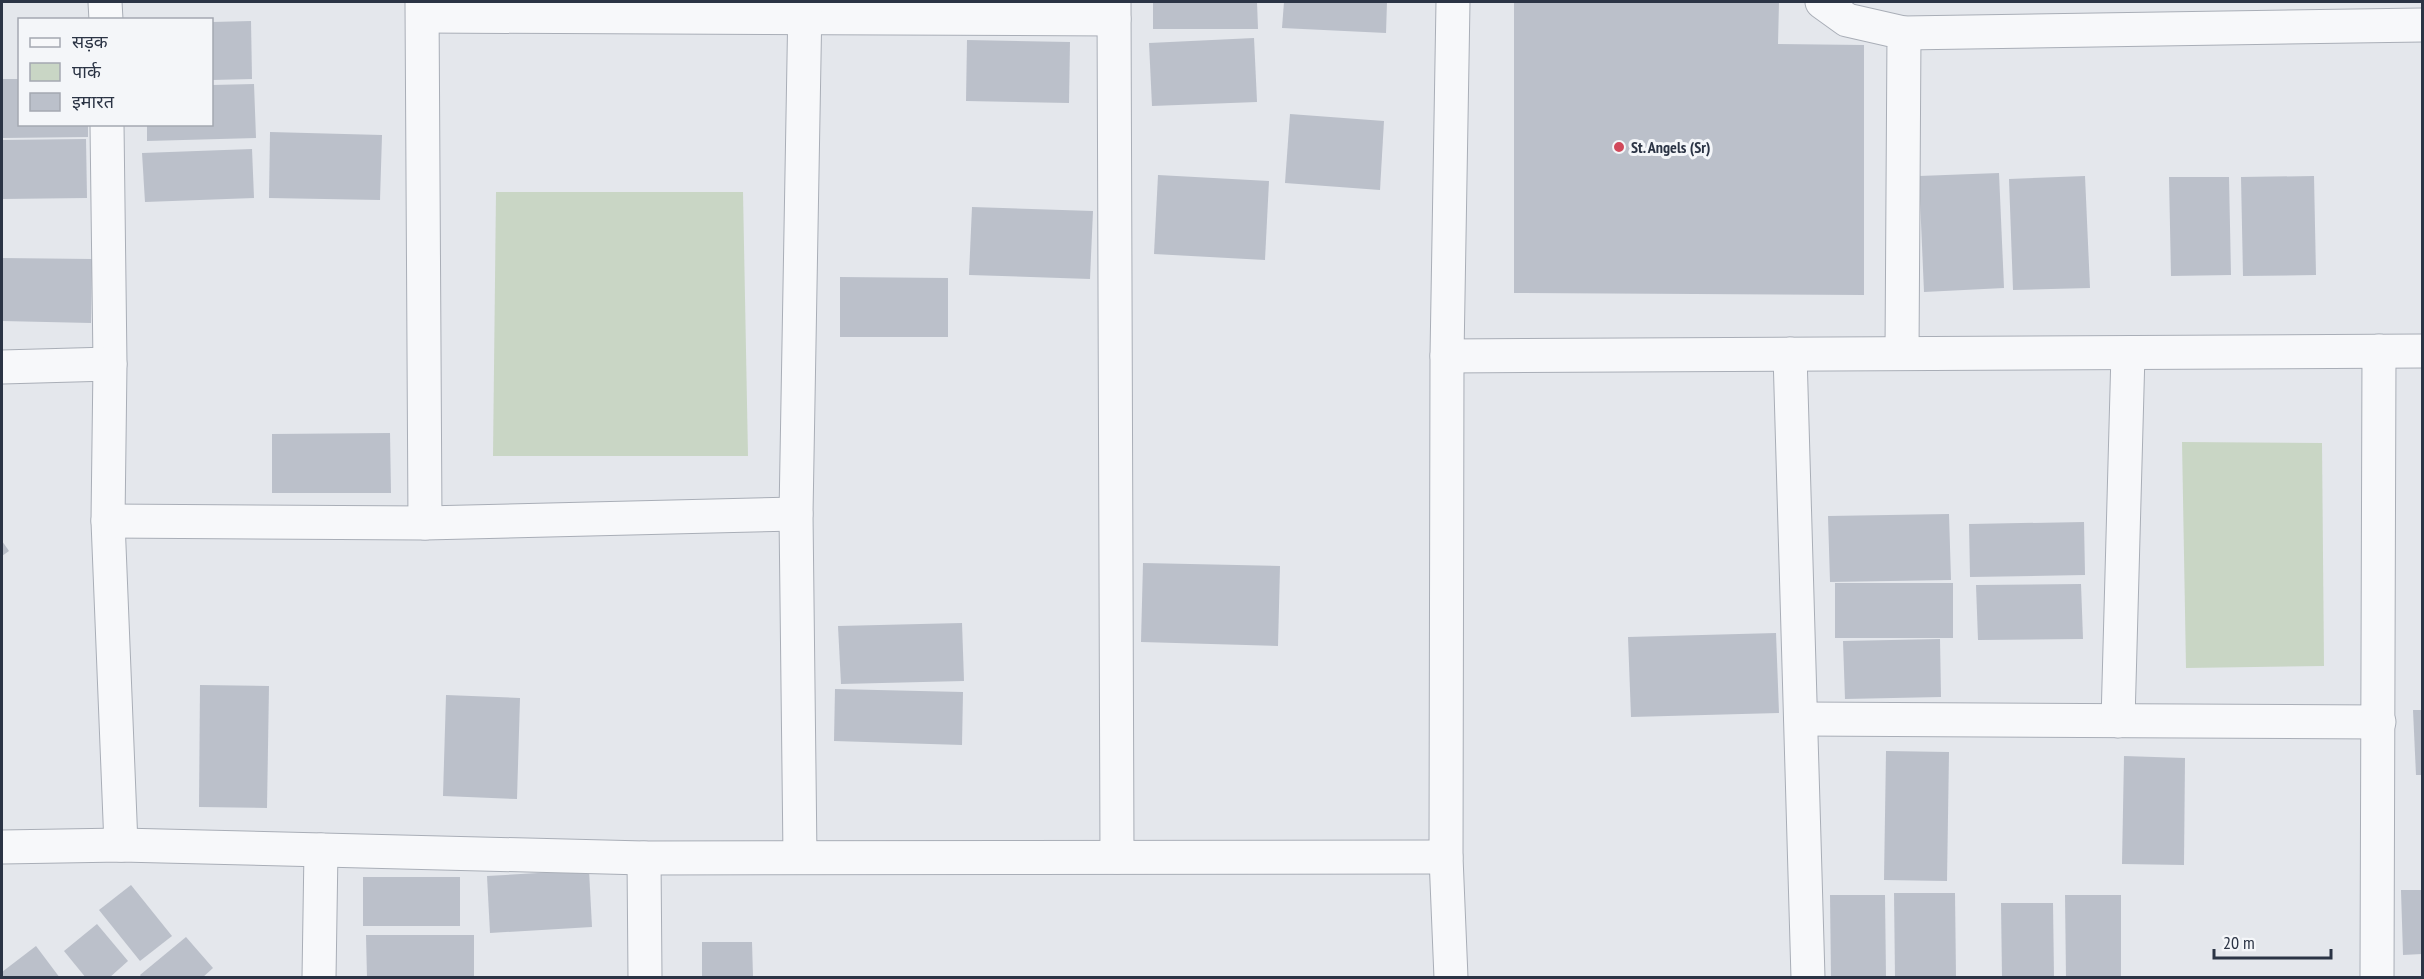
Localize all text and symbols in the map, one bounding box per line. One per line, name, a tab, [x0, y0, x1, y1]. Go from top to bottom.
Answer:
legend	[18, 18, 213, 126]
text: सड़क	[72, 30, 109, 53]
text: पार्क	[72, 60, 102, 83]
text: इमारत	[72, 90, 115, 113]
place label: St. Angels (Sr)	[1631, 137, 1710, 157]
marker: St. Angels (Sr)	[1612, 140, 1626, 154]
scale bar	[2214, 922, 2331, 960]
text: 20 m	[2223, 931, 2255, 954]

